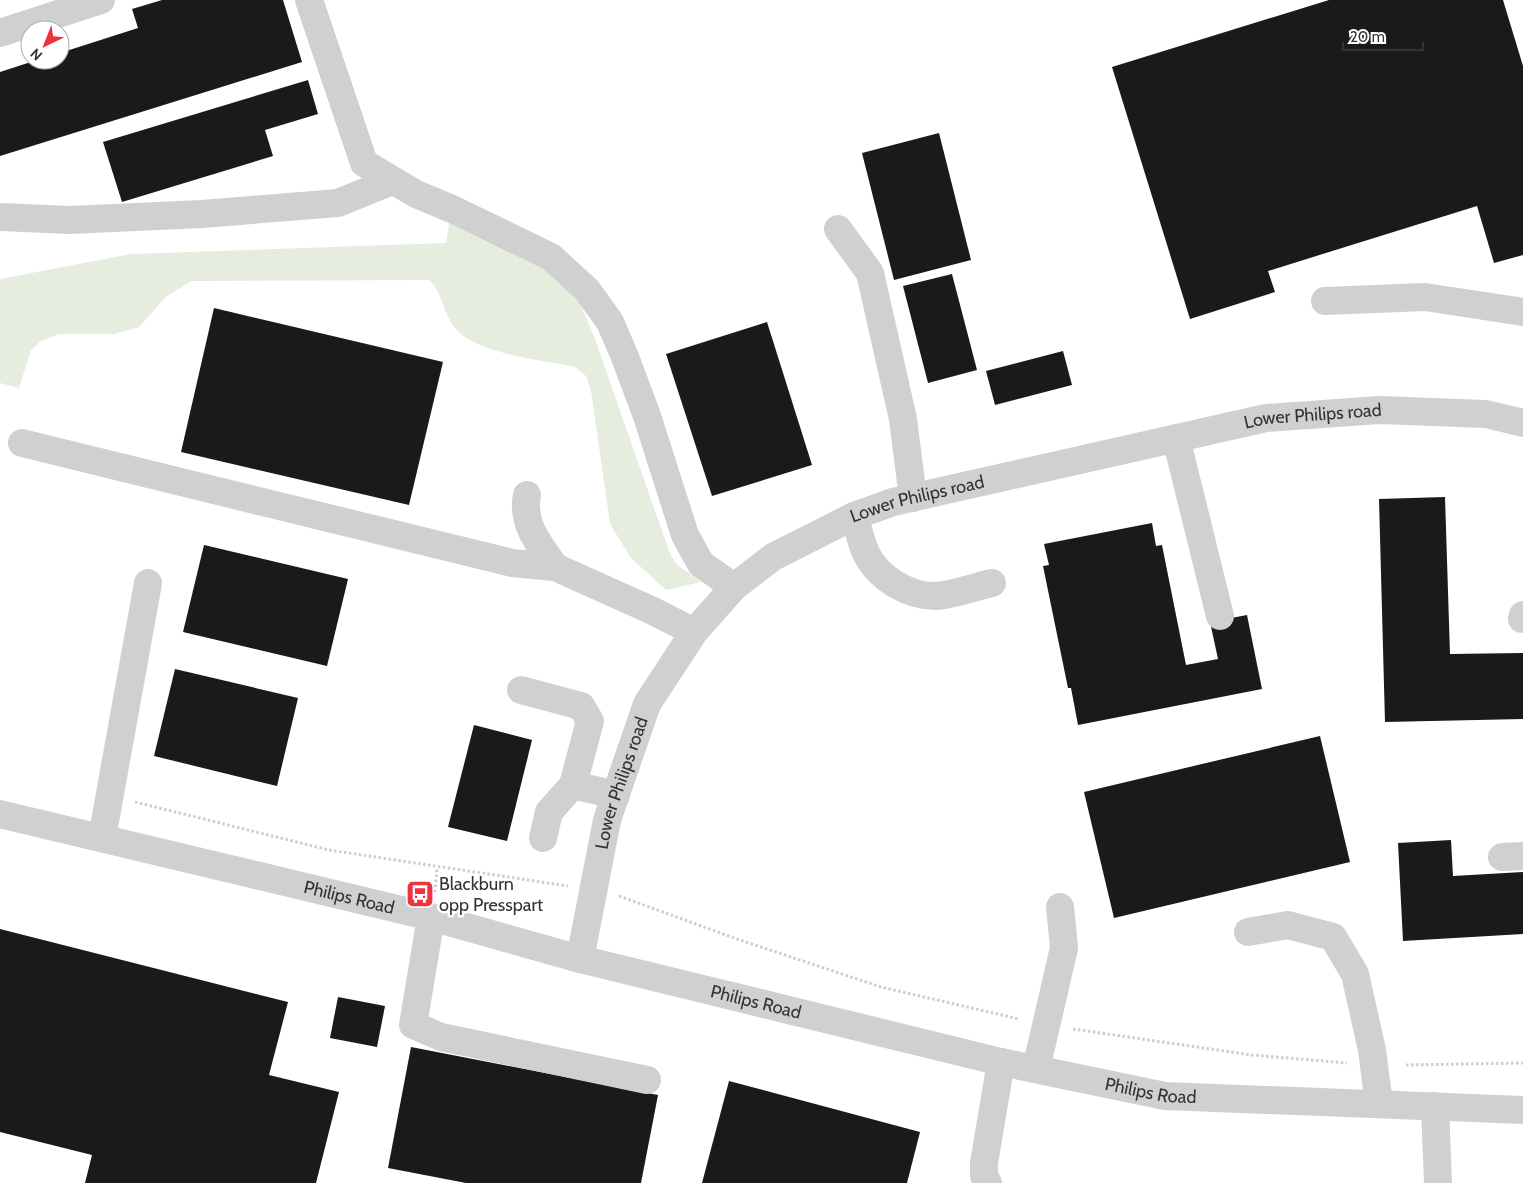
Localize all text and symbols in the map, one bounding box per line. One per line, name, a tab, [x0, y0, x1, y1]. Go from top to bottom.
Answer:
north arrow	[20, 20, 70, 70]
scale bar	[1343, 20, 1423, 52]
text: 20 m	[1350, 28, 1385, 46]
text: N	[26, 45, 46, 64]
street label: Lower Philips road	[1242, 399, 1382, 434]
street label: Lower Philips road	[847, 471, 986, 528]
street label: Lower Philips road	[591, 714, 653, 851]
place label: Blackburn opp Presspart	[439, 873, 543, 916]
street label: Philips Road	[302, 876, 397, 919]
bus stop icon: Blackburn opp Presspart	[405, 879, 435, 909]
street label: Philips Road	[708, 980, 803, 1024]
street label: Philips Road	[1103, 1073, 1197, 1108]

